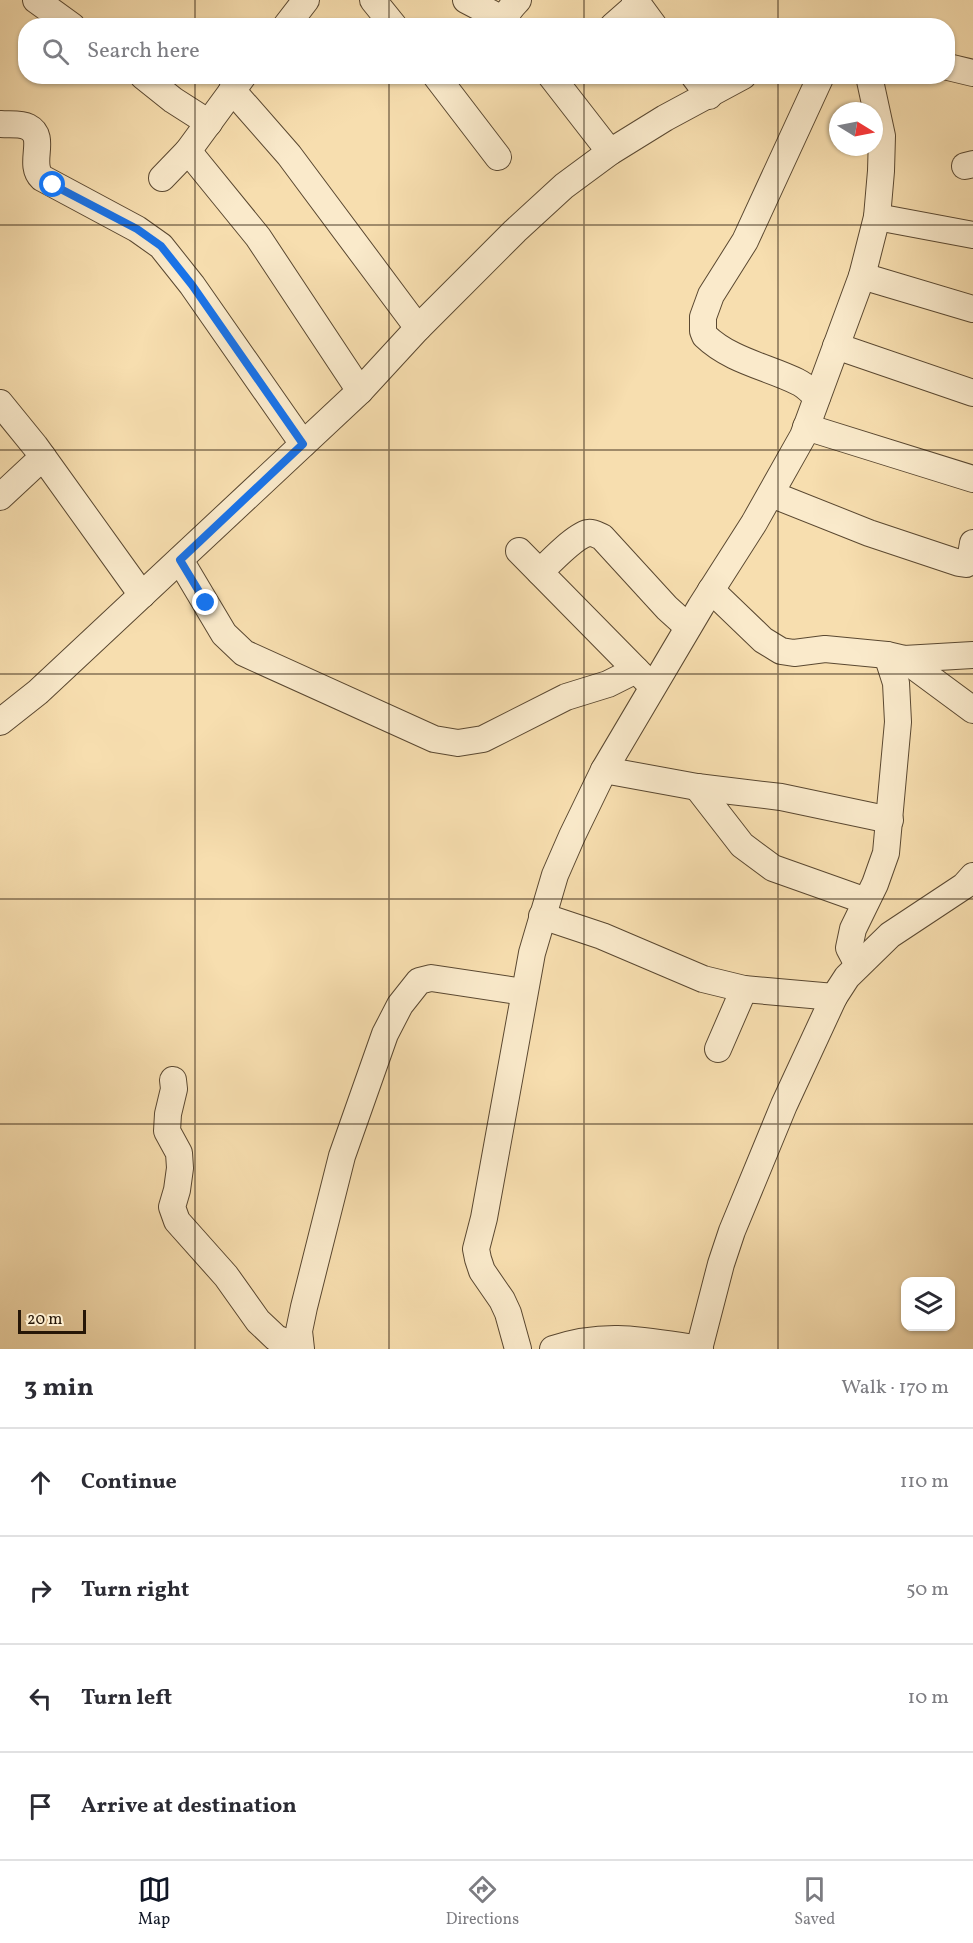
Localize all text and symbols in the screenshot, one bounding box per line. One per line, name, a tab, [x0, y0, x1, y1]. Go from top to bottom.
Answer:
search box	[18, 18, 955, 84]
icon: search	[39, 35, 72, 68]
text: Search here	[87, 36, 200, 67]
north arrow	[829, 102, 883, 156]
route start	[39, 171, 65, 197]
route end	[192, 589, 218, 615]
map controls	[901, 1277, 955, 1331]
button: layers	[901, 1277, 955, 1331]
scale bar	[18, 1307, 86, 1334]
text: 20 m	[27, 1309, 62, 1331]
text: 3 min	[24, 1370, 94, 1406]
text: Walk · 170 m	[841, 1374, 949, 1402]
icon: ahead	[24, 1466, 57, 1499]
text: Continue	[81, 1467, 177, 1498]
text: 110 m	[900, 1468, 949, 1496]
icon: right	[24, 1574, 57, 1607]
text: Turn right	[81, 1575, 189, 1606]
text: 50 m	[906, 1576, 949, 1604]
icon: left	[24, 1682, 57, 1715]
text: Turn left	[81, 1683, 172, 1714]
text: 10 m	[908, 1684, 949, 1712]
icon: arrive	[24, 1790, 57, 1823]
text: Arrive at destination	[81, 1791, 297, 1822]
tab: Map	[138, 1873, 171, 1931]
tab: Directions	[446, 1873, 519, 1931]
tab: Saved	[794, 1873, 835, 1931]

